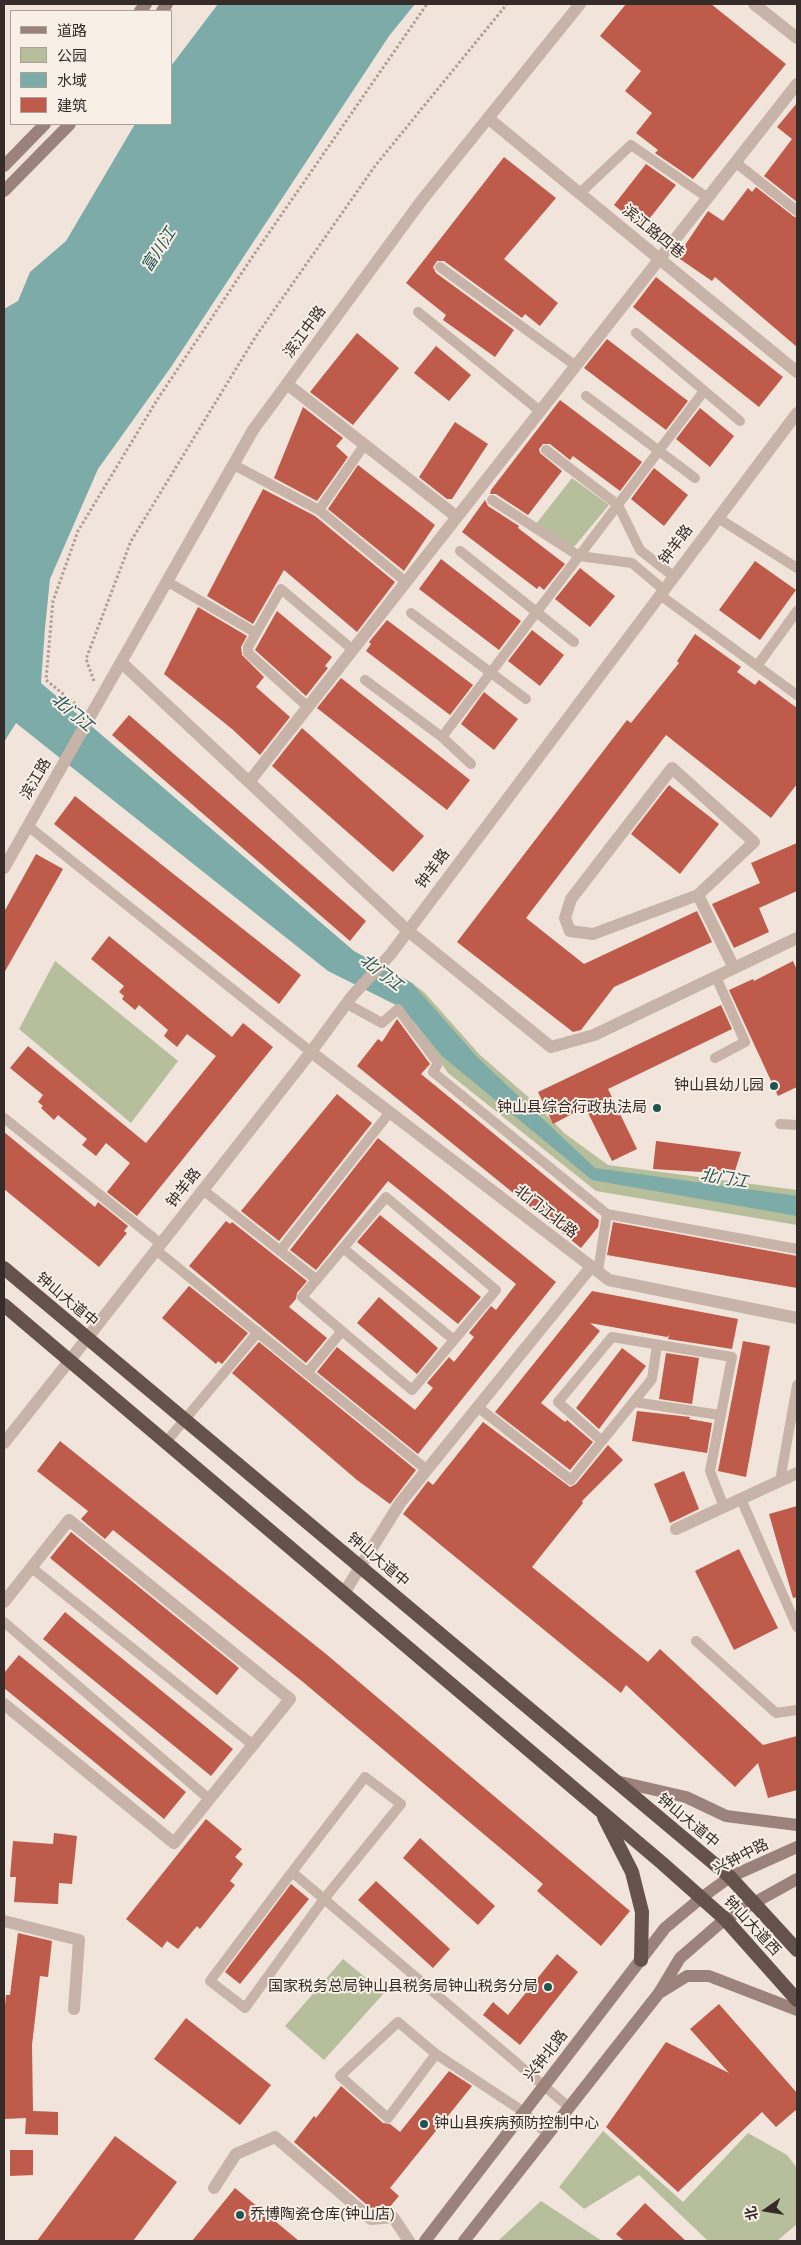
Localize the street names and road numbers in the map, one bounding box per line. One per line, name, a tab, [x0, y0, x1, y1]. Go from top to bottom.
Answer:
street label: 滨江路四巷	[618, 201, 688, 263]
street label: 滨江中路	[280, 302, 330, 362]
street label: 钟羊路	[655, 522, 697, 568]
street label: 滨江路	[17, 755, 55, 803]
street label: 钟羊路	[412, 846, 454, 892]
street label: 钟羊路	[163, 1165, 205, 1211]
street label: 北门江北路	[511, 1182, 581, 1242]
street label: 钟山大道中	[32, 1269, 102, 1331]
street label: 钟山大道中	[343, 1529, 413, 1591]
street label: 钟山大道中	[653, 1790, 723, 1852]
street label: 兴钟中路	[710, 1835, 772, 1879]
street label: 钟山大道西	[720, 1892, 784, 1960]
street label: 兴钟北路	[520, 2027, 572, 2085]

